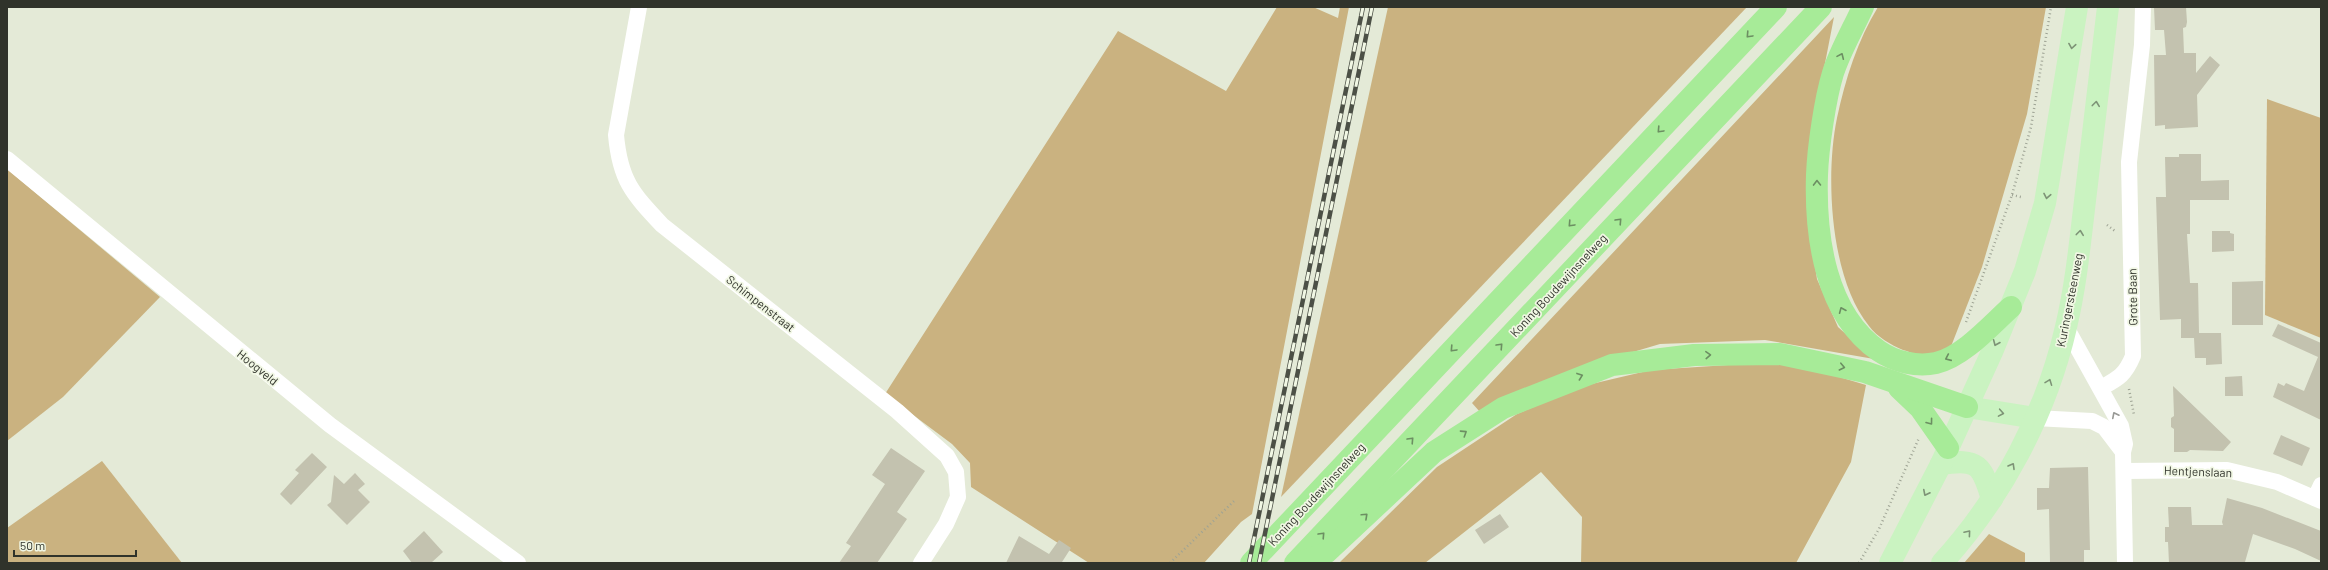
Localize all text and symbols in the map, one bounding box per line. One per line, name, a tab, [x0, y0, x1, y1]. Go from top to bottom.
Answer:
one-way arrow	[1747, 30, 1754, 38]
one-way arrow	[2068, 42, 2076, 49]
one-way arrow	[1836, 53, 1844, 61]
one-way arrow	[2091, 101, 2100, 107]
one-way arrow	[1657, 125, 1665, 133]
one-way arrow	[1813, 180, 1821, 186]
one-way arrow	[2043, 193, 2051, 199]
one-way arrow	[1614, 218, 1622, 226]
one-way arrow	[1568, 219, 1576, 227]
one-way arrow	[2076, 230, 2085, 236]
street label: Koning Boudewijnsnelweg	[1507, 231, 1609, 339]
street label: Kuringersteenweg	[2053, 252, 2085, 348]
street label: Grote Baan	[2125, 268, 2139, 326]
street label: Schimpenstraat	[724, 272, 798, 334]
one-way arrow	[1839, 306, 1847, 314]
one-way arrow	[1993, 339, 2001, 347]
one-way arrow	[1496, 343, 1503, 351]
one-way arrow	[1451, 345, 1458, 352]
street label: Hoogveld	[235, 346, 281, 388]
one-way arrow	[1705, 351, 1711, 359]
one-way arrow	[1945, 353, 1952, 361]
one-way arrow	[1839, 362, 1845, 370]
one-way arrow	[1577, 372, 1584, 381]
one-way arrow	[2045, 378, 2053, 385]
one-way arrow	[1998, 409, 2004, 417]
one-way arrow	[2112, 412, 2120, 419]
one-way arrow	[1925, 417, 1932, 424]
one-way arrow	[1460, 430, 1467, 438]
one-way arrow	[1406, 437, 1414, 445]
street label: Koning Boudewijnsnelweg	[1265, 440, 1367, 548]
one-way arrow	[2007, 463, 2014, 470]
street label: Hentjenslaan	[2164, 463, 2232, 479]
one-way arrow	[1923, 489, 1931, 497]
one-way arrow	[1360, 514, 1368, 521]
one-way arrow	[1963, 531, 1970, 538]
scale bar	[14, 532, 136, 558]
one-way arrow	[1317, 532, 1325, 540]
text: 50 m	[20, 538, 45, 552]

